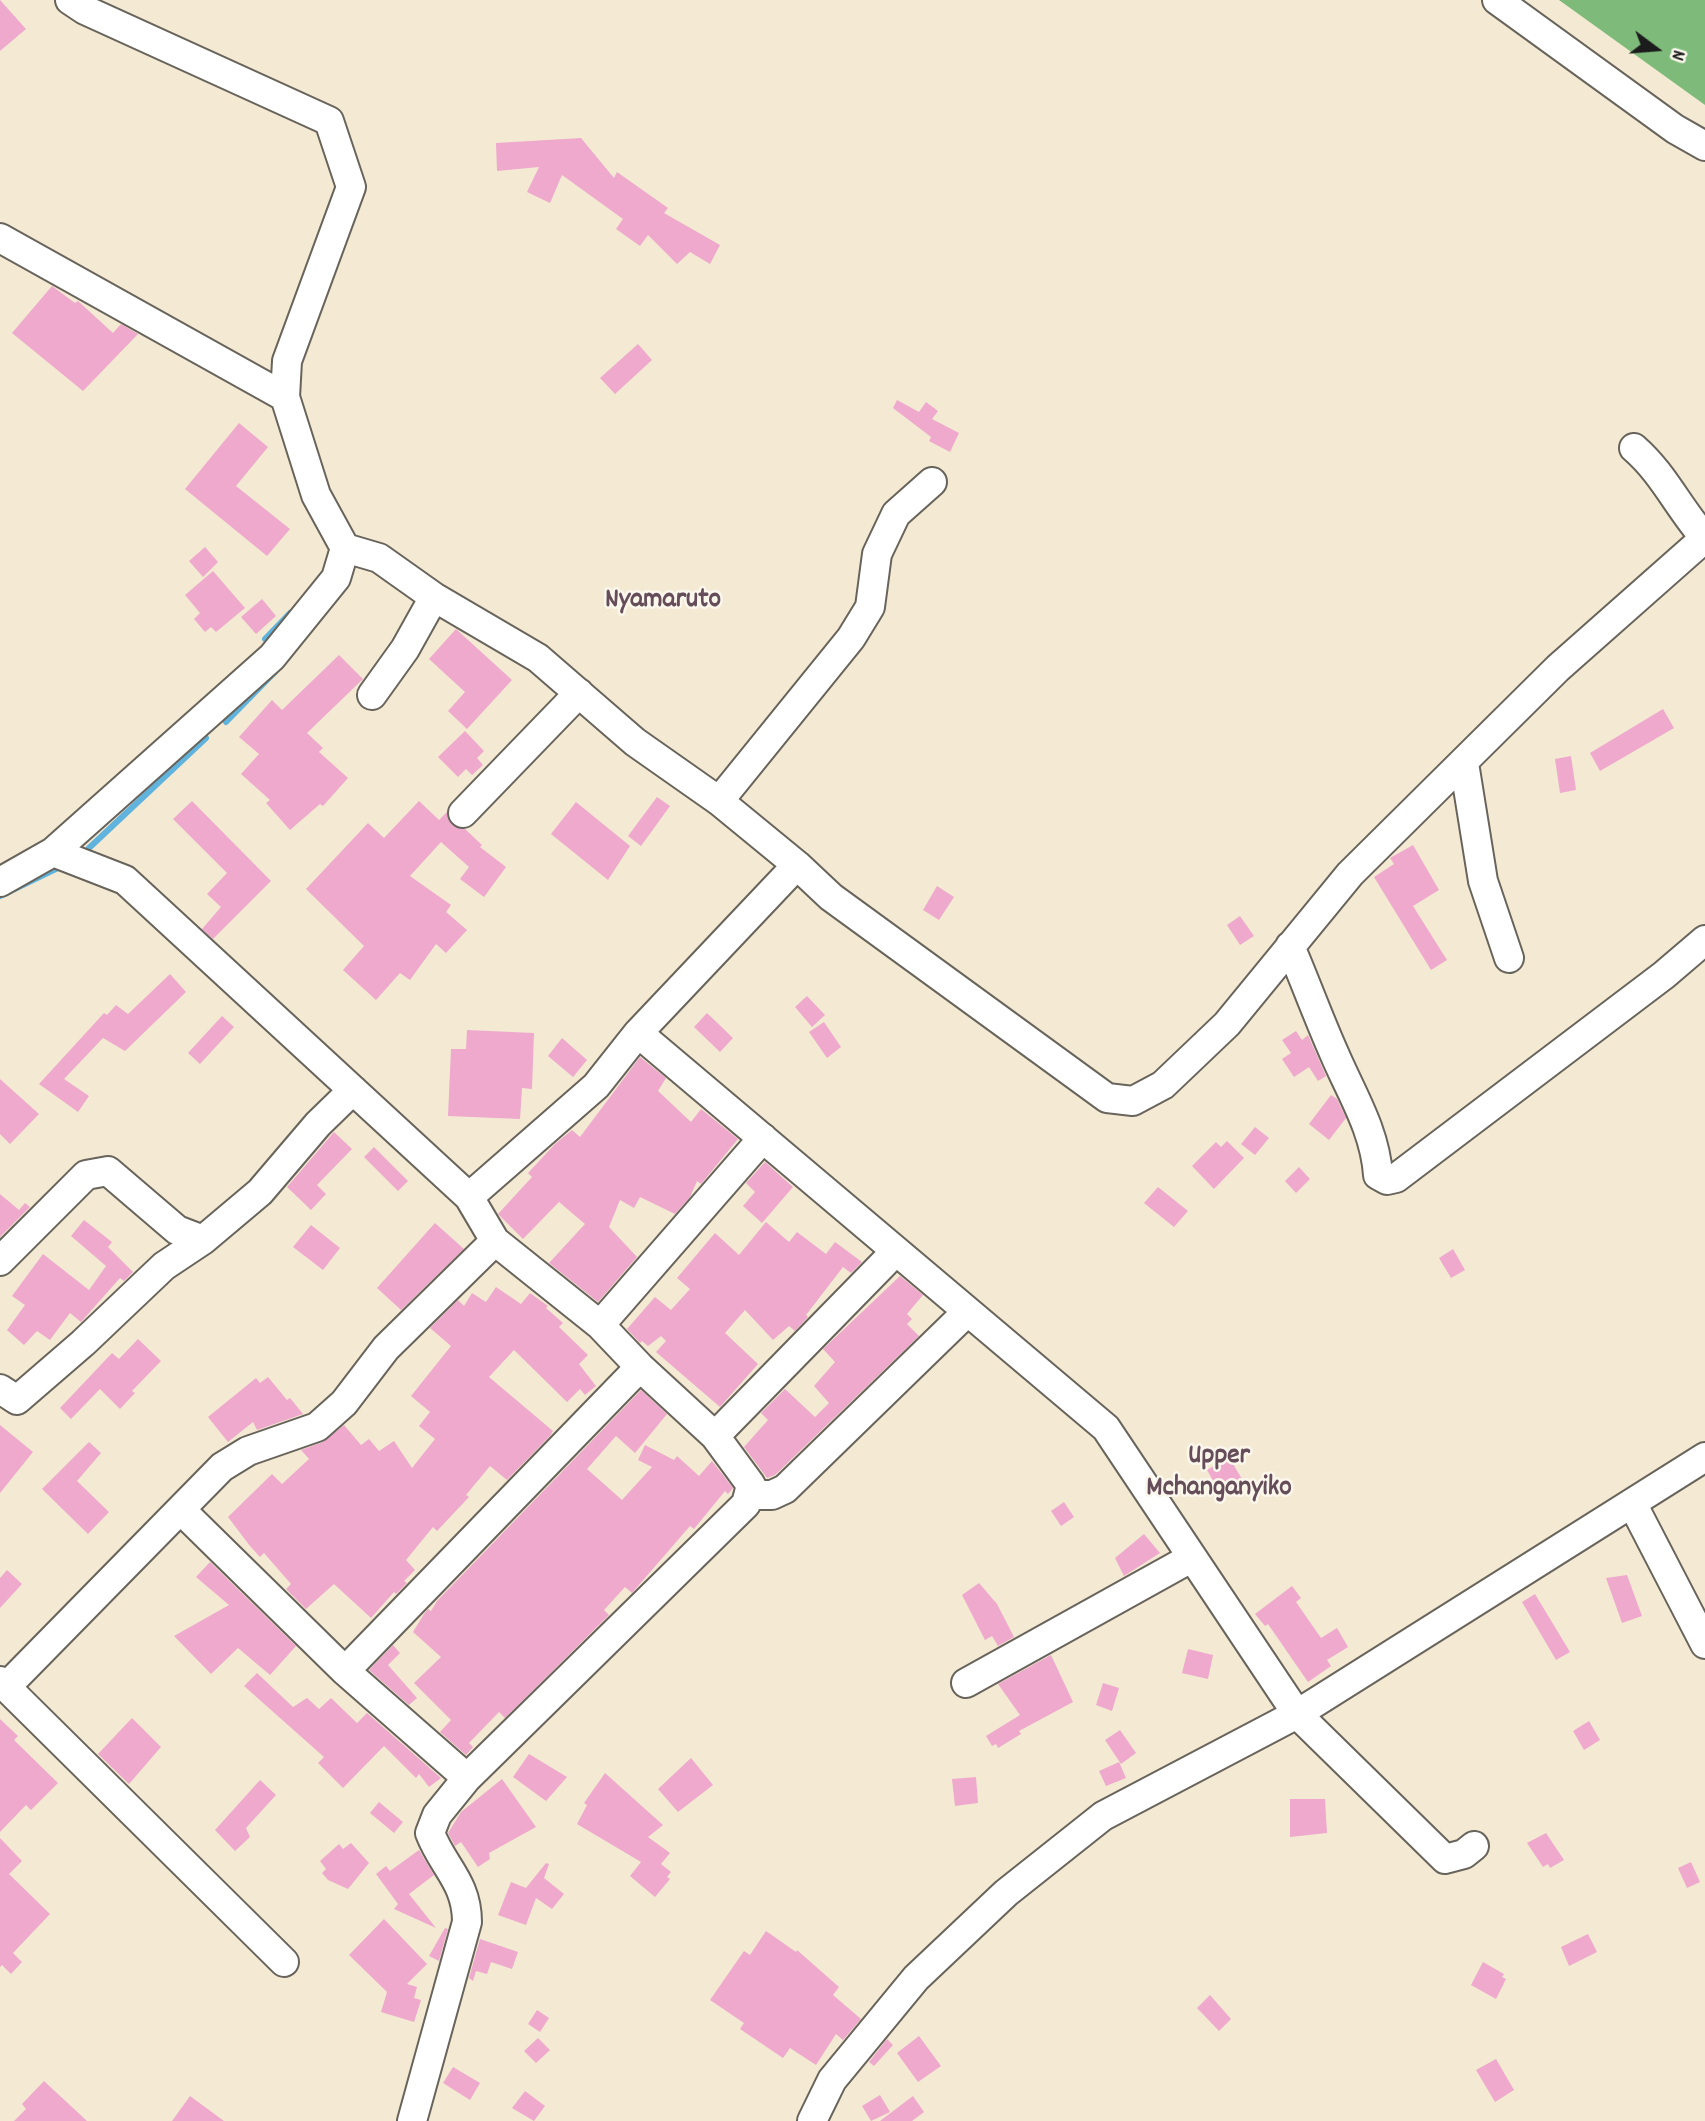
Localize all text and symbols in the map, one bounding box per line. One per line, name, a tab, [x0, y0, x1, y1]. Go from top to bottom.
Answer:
north arrow	[1621, 14, 1691, 84]
text: N	[1662, 47, 1691, 63]
district label: Nyamaruto	[605, 585, 721, 619]
district label: Upper Mchanganyiko	[1146, 1441, 1292, 1507]

